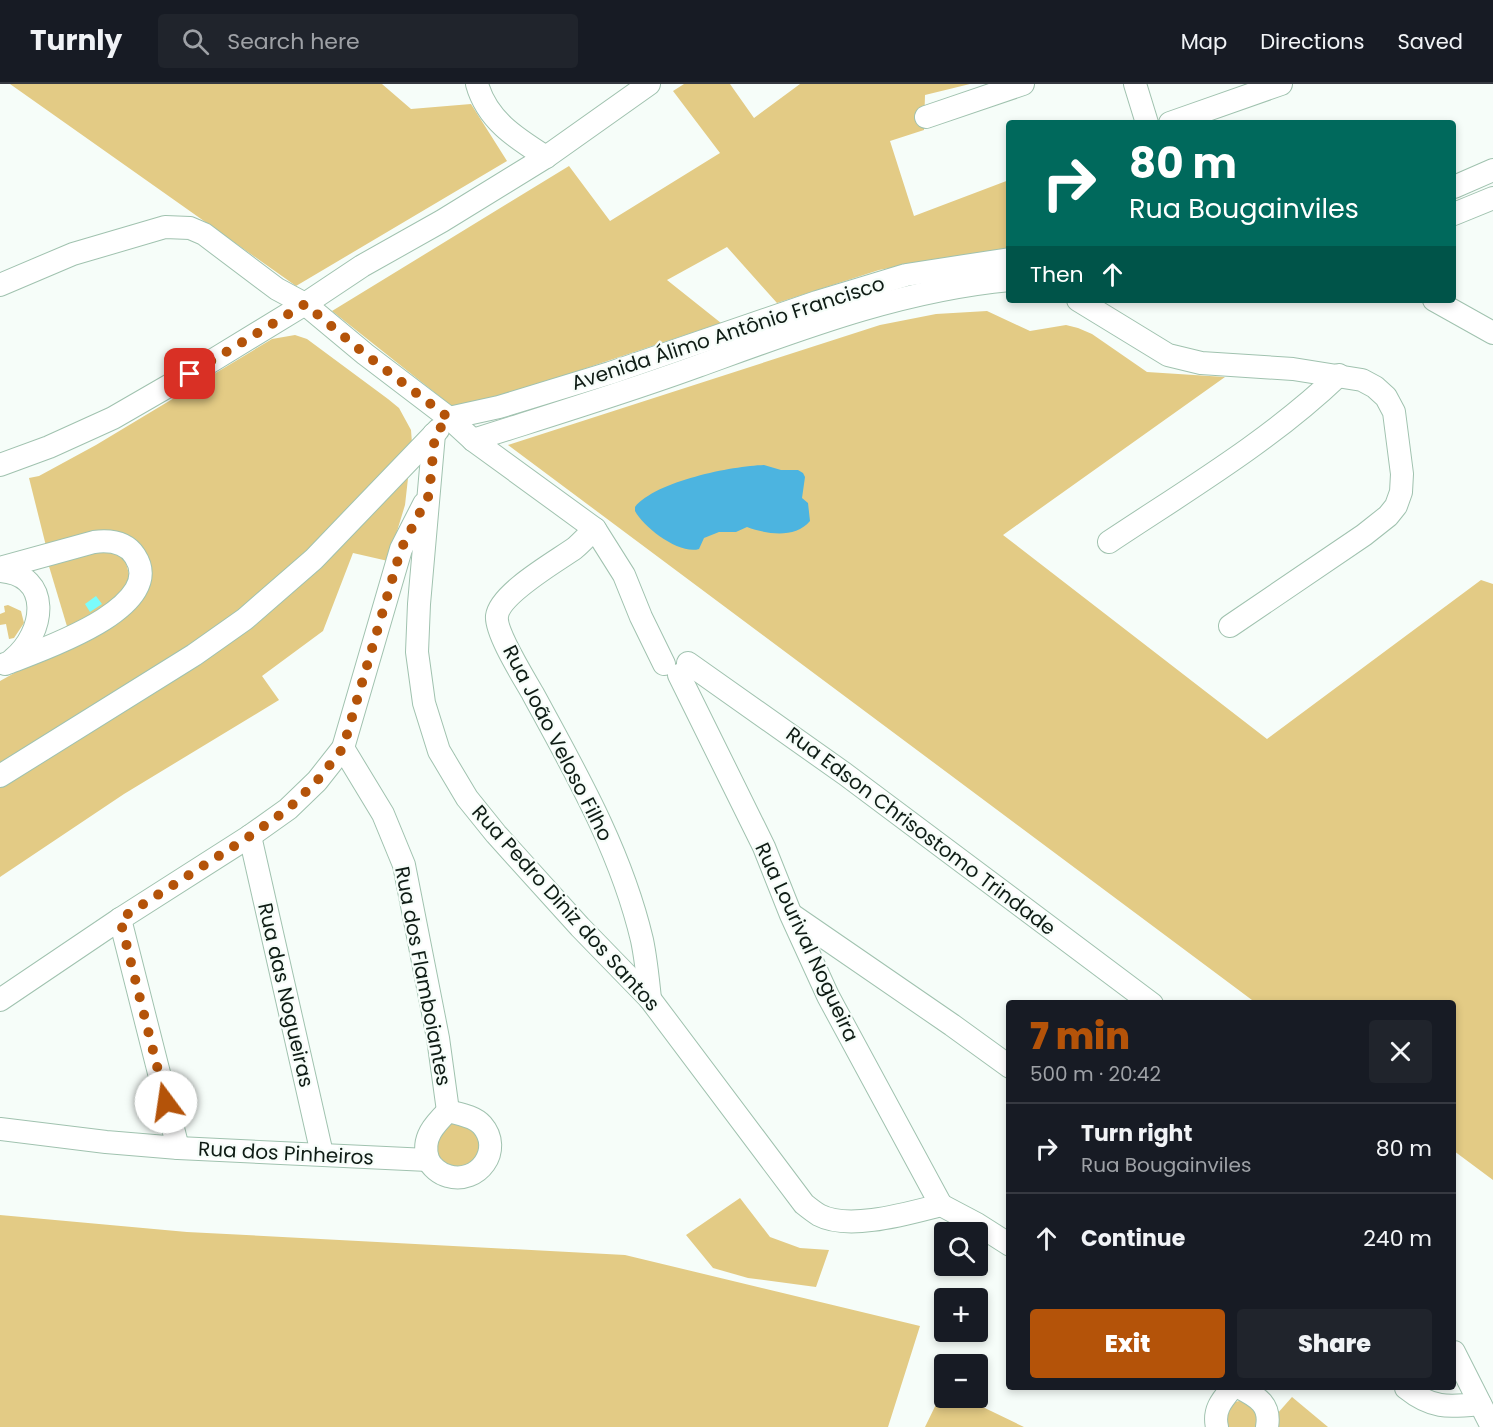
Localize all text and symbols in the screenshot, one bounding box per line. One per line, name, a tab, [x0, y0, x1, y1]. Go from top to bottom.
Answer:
search box	[158, 14, 578, 68]
text: Turnly	[30, 21, 122, 60]
icon: search	[179, 25, 212, 58]
text: Search here	[227, 26, 360, 57]
text: Map	[1181, 27, 1227, 56]
text: Directions	[1260, 27, 1364, 56]
text: Saved	[1397, 27, 1463, 56]
text: 80 m	[1129, 134, 1237, 193]
icon: right	[1030, 144, 1108, 222]
text: Rua Bougainviles	[1129, 190, 1359, 227]
icon: ahead	[1096, 258, 1129, 291]
text: Then	[1030, 259, 1084, 290]
street label: Avenida Álimo Antônio Francisco	[568, 269, 888, 397]
pin	[164, 348, 215, 399]
icon: arrive	[173, 357, 206, 390]
street label: Rua João Veloso Filho	[496, 640, 620, 846]
street label: Rua Edson Chrisostomo Trindade	[780, 720, 1062, 942]
street label: Rua Pedro Diniz dos Santos	[466, 799, 666, 1017]
street label: Rua Lourival Nogueira	[748, 838, 866, 1046]
street label: Rua dos Flamboiantes	[388, 864, 458, 1088]
street label: Rua das Nogueiras	[251, 900, 321, 1090]
text: 7 min	[1030, 1011, 1130, 1062]
button: close	[1369, 1020, 1432, 1083]
text: 500 m · 20:42	[1030, 1060, 1161, 1088]
position arrow	[134, 1070, 198, 1134]
text: Turn right	[1081, 1118, 1192, 1149]
icon: right	[1030, 1132, 1063, 1165]
text: 80 m	[1376, 1133, 1432, 1164]
street label: Rua dos Pinheiros	[197, 1134, 375, 1172]
text: Rua Bougainviles	[1081, 1151, 1251, 1179]
map controls	[934, 1222, 988, 1408]
button: search	[934, 1222, 988, 1276]
icon: ahead	[1030, 1222, 1063, 1255]
text: Continue	[1081, 1223, 1185, 1254]
text: 240 m	[1363, 1223, 1432, 1254]
button: +	[934, 1288, 988, 1342]
button: Exit	[1030, 1309, 1225, 1378]
button: Share	[1237, 1309, 1432, 1378]
button: −	[934, 1354, 988, 1408]

